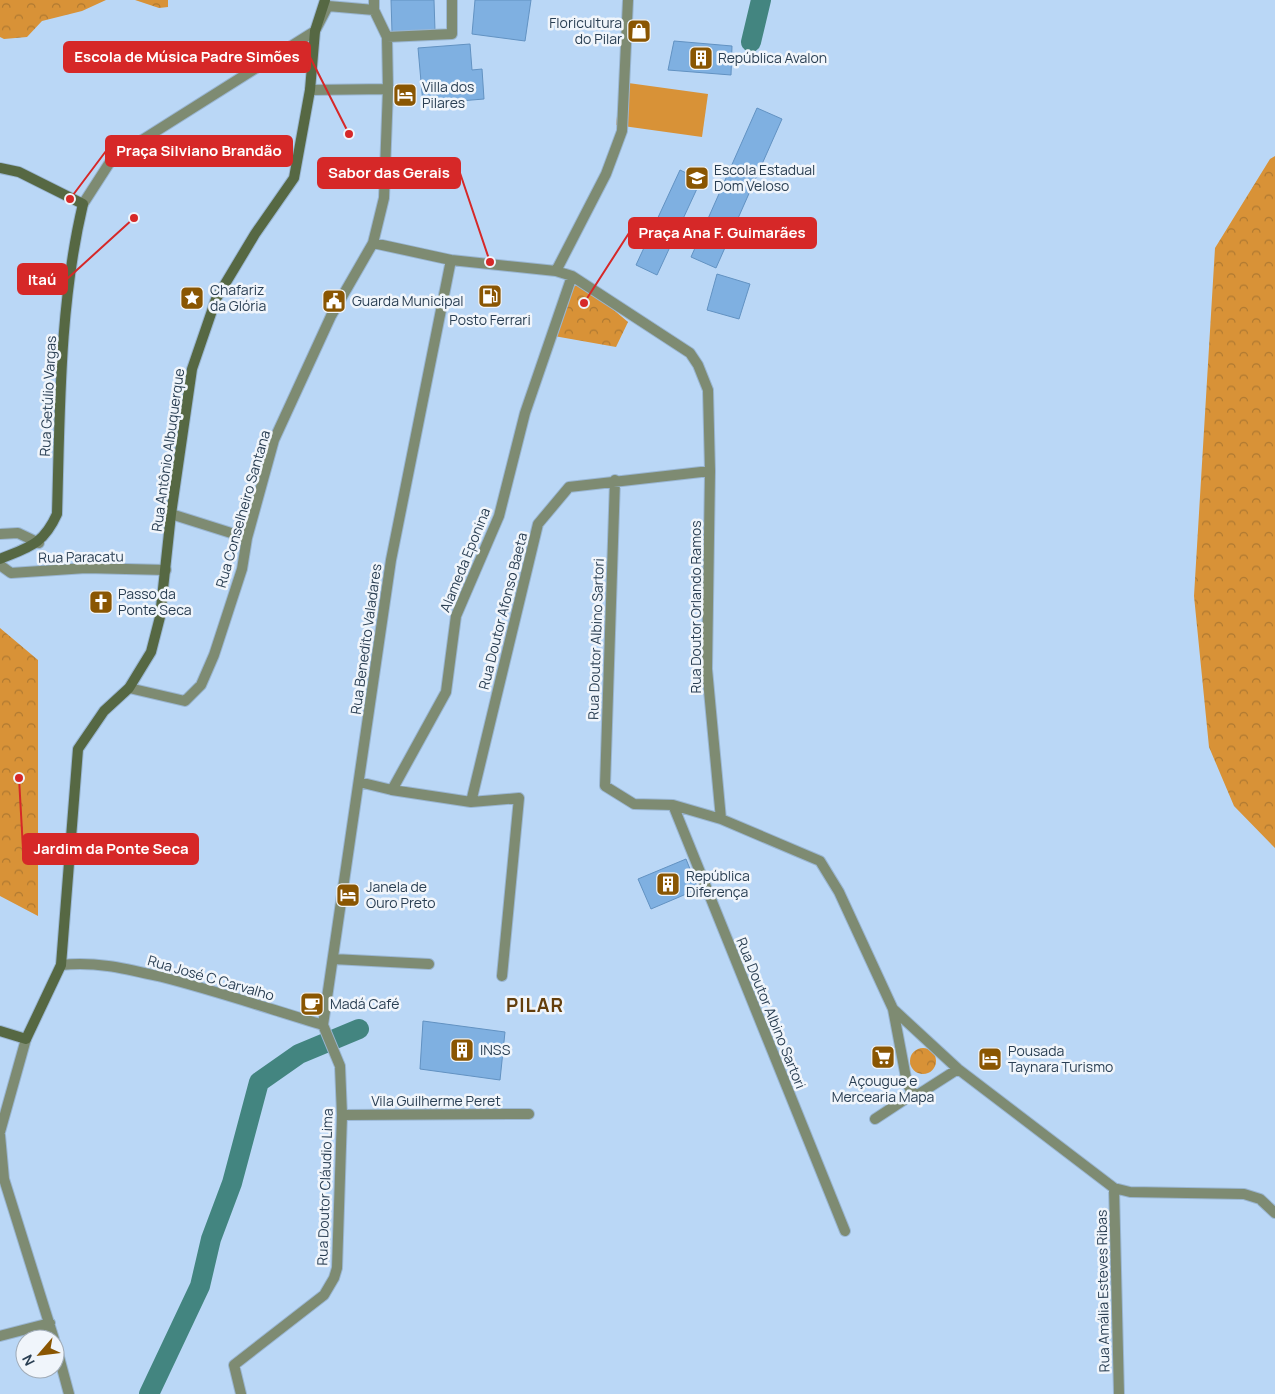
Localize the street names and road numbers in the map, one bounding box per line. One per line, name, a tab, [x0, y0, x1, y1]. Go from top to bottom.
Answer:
street label: Rua Getúlio Vargas	[35, 335, 60, 457]
street label: Rua Antônio Albuquerque	[147, 367, 188, 533]
street label: Rua Conselheiro Santana	[211, 428, 274, 590]
street label: Alameda Eponina	[435, 505, 494, 615]
street label: Rua Doutor Orlando Ramos	[686, 520, 705, 694]
street label: Rua Doutor Afonso Baeta	[474, 530, 531, 691]
street label: Rua Paracatu	[38, 546, 124, 567]
street label: Rua Doutor Albino Sartori	[583, 558, 608, 720]
street label: Rua Benedito Valadares	[346, 562, 385, 715]
street label: Rua Doutor Albino Sartori	[732, 934, 811, 1091]
street label: Rua José C Carvalho	[146, 950, 277, 1005]
street label: Vila Guilherme Peret	[371, 1091, 501, 1110]
street label: Rua Doutor Cláudio Lima	[312, 1108, 337, 1266]
street label: Rua Amália Esteves Ribas	[1092, 1210, 1113, 1372]

